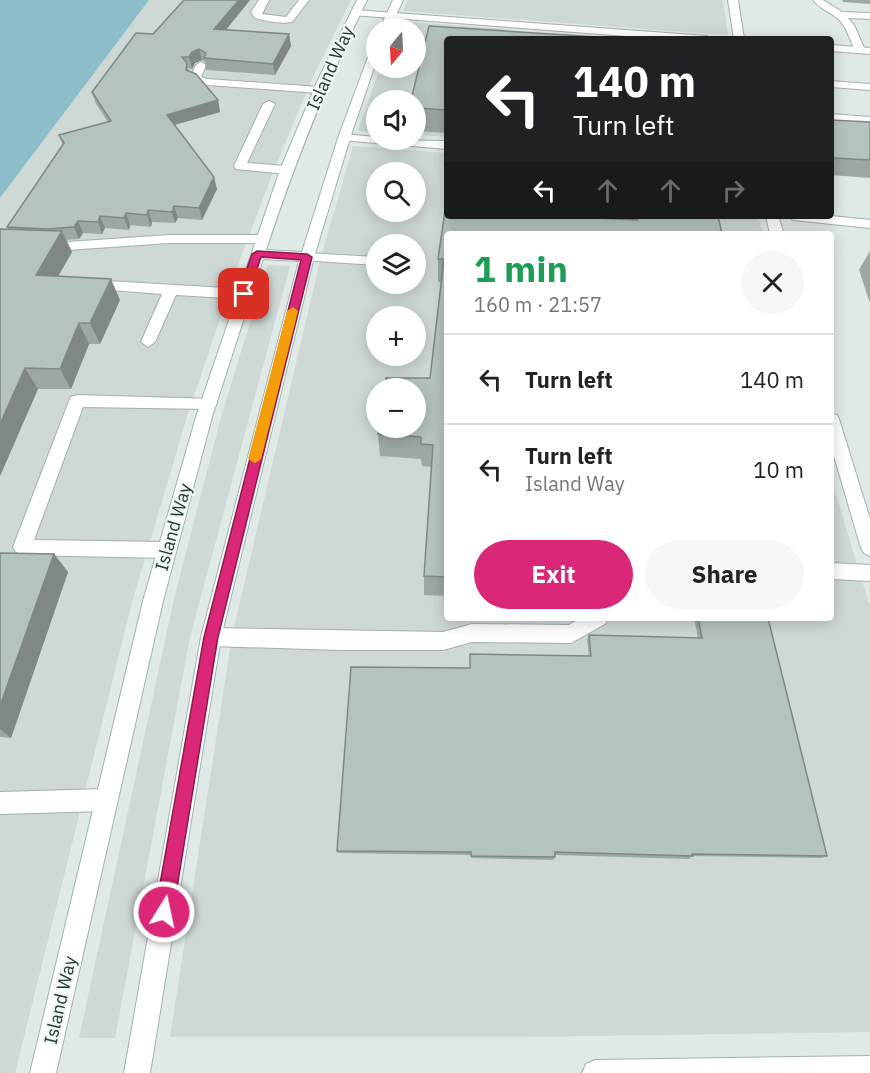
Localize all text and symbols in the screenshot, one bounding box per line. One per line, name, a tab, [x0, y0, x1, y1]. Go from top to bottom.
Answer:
north arrow	[366, 18, 426, 78]
map controls	[366, 18, 426, 438]
street label: Island Way	[301, 22, 359, 114]
text: 140 m	[573, 54, 696, 109]
icon: left	[474, 60, 552, 138]
button: sound	[366, 90, 426, 150]
text: Turn left	[573, 107, 674, 142]
button: search	[366, 162, 426, 222]
icon: left	[528, 174, 561, 207]
icon: ahead	[591, 174, 624, 207]
icon: ahead	[654, 174, 687, 207]
icon: right	[717, 174, 750, 207]
button: layers	[366, 234, 426, 294]
text: 1 min	[474, 245, 568, 292]
button: close	[741, 251, 804, 314]
pin	[218, 268, 269, 319]
icon: arrive	[227, 277, 260, 310]
text: 160 m · 21:57	[474, 291, 602, 318]
button: +	[366, 306, 426, 366]
icon: left	[474, 363, 507, 396]
text: Turn left	[525, 365, 613, 394]
text: 140 m	[740, 365, 804, 394]
button: −	[366, 378, 426, 438]
text: Turn left	[525, 441, 613, 470]
icon: left	[474, 453, 507, 486]
text: 10 m	[753, 455, 804, 484]
text: Island Way	[525, 470, 625, 497]
street label: Island Way	[150, 481, 196, 573]
button: Exit	[474, 540, 633, 609]
button: Share	[645, 540, 804, 609]
position arrow	[132, 880, 196, 944]
street label: Island Way	[39, 954, 81, 1046]

